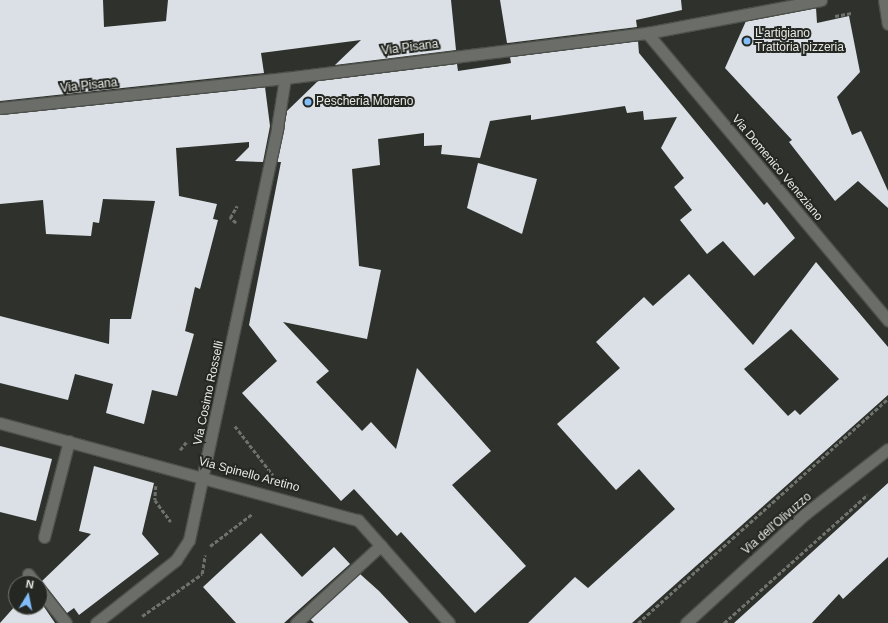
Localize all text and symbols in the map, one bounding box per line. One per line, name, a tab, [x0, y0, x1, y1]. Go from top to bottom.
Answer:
place label: L'artigiano Trattoria pizzeria	[755, 27, 844, 55]
marker: L'artigiano Trattoria pizzeria	[742, 36, 752, 46]
street label: Via Pisana	[381, 37, 439, 59]
street label: Via Pisana	[60, 76, 118, 96]
place label: Pescheria Moreno	[316, 95, 413, 109]
marker: Pescheria Moreno	[303, 97, 313, 107]
street label: Via Domenico Veneziano	[728, 112, 826, 224]
street label: Via Cosimo Rosselli	[191, 339, 227, 447]
street label: Via Spinello Aretino	[197, 455, 301, 495]
street label: Via dell'Olivuzzo	[739, 490, 815, 558]
north arrow	[8, 575, 48, 615]
text: N	[25, 578, 35, 591]

